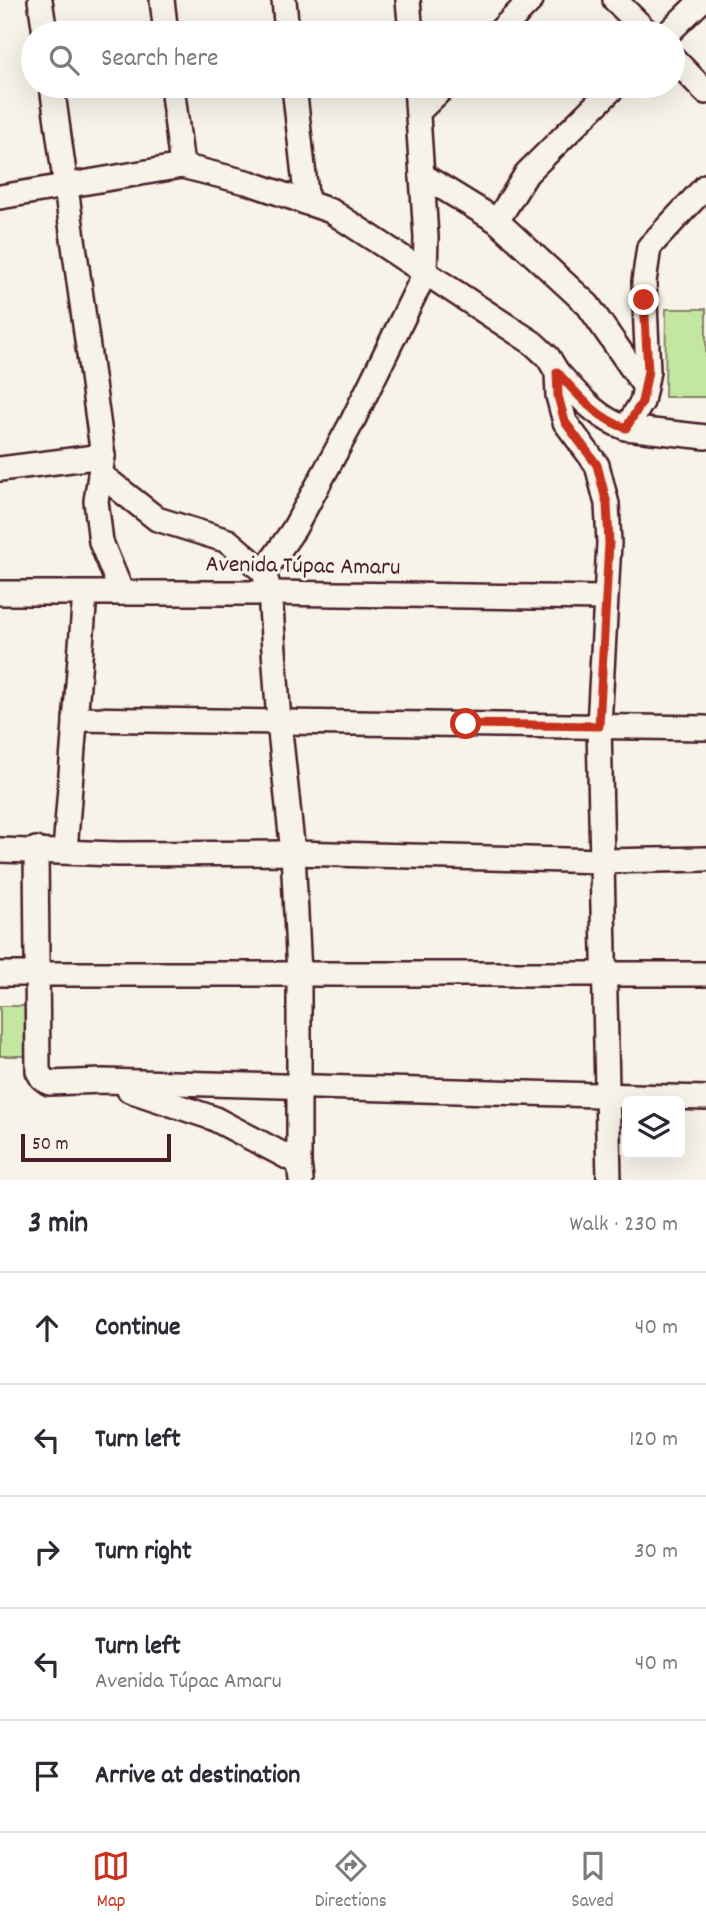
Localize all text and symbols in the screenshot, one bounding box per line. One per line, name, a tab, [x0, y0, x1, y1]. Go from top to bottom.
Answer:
search box	[21, 21, 685, 98]
icon: search	[45, 41, 83, 79]
text: Search here	[101, 41, 219, 78]
route end	[628, 284, 659, 315]
street label: Avenida Túpac Amaru	[205, 548, 401, 586]
route start	[450, 708, 481, 739]
map controls	[622, 1096, 685, 1159]
button: layers	[622, 1096, 685, 1159]
scale bar	[21, 1131, 172, 1163]
text: 50 m	[32, 1132, 69, 1159]
text: 3 min	[28, 1204, 88, 1247]
text: Walk · 230 m	[569, 1209, 678, 1242]
icon: ahead	[28, 1309, 66, 1347]
text: Continue	[95, 1310, 180, 1347]
text: 40 m	[635, 1312, 678, 1345]
icon: left	[28, 1421, 66, 1459]
text: Turn left	[95, 1422, 181, 1459]
text: 120 m	[629, 1424, 678, 1457]
icon: right	[28, 1533, 66, 1571]
text: Turn right	[95, 1534, 192, 1571]
text: 30 m	[634, 1536, 678, 1569]
text: Turn left	[95, 1629, 181, 1666]
icon: left	[28, 1645, 66, 1683]
text: 40 m	[635, 1648, 678, 1681]
text: Avenida Túpac Amaru	[95, 1666, 282, 1699]
icon: arrive	[28, 1757, 66, 1795]
text: Arrive at destination	[95, 1758, 300, 1795]
tab: Map	[92, 1847, 130, 1916]
tab: Directions	[315, 1847, 387, 1916]
tab: Saved	[571, 1847, 614, 1916]

